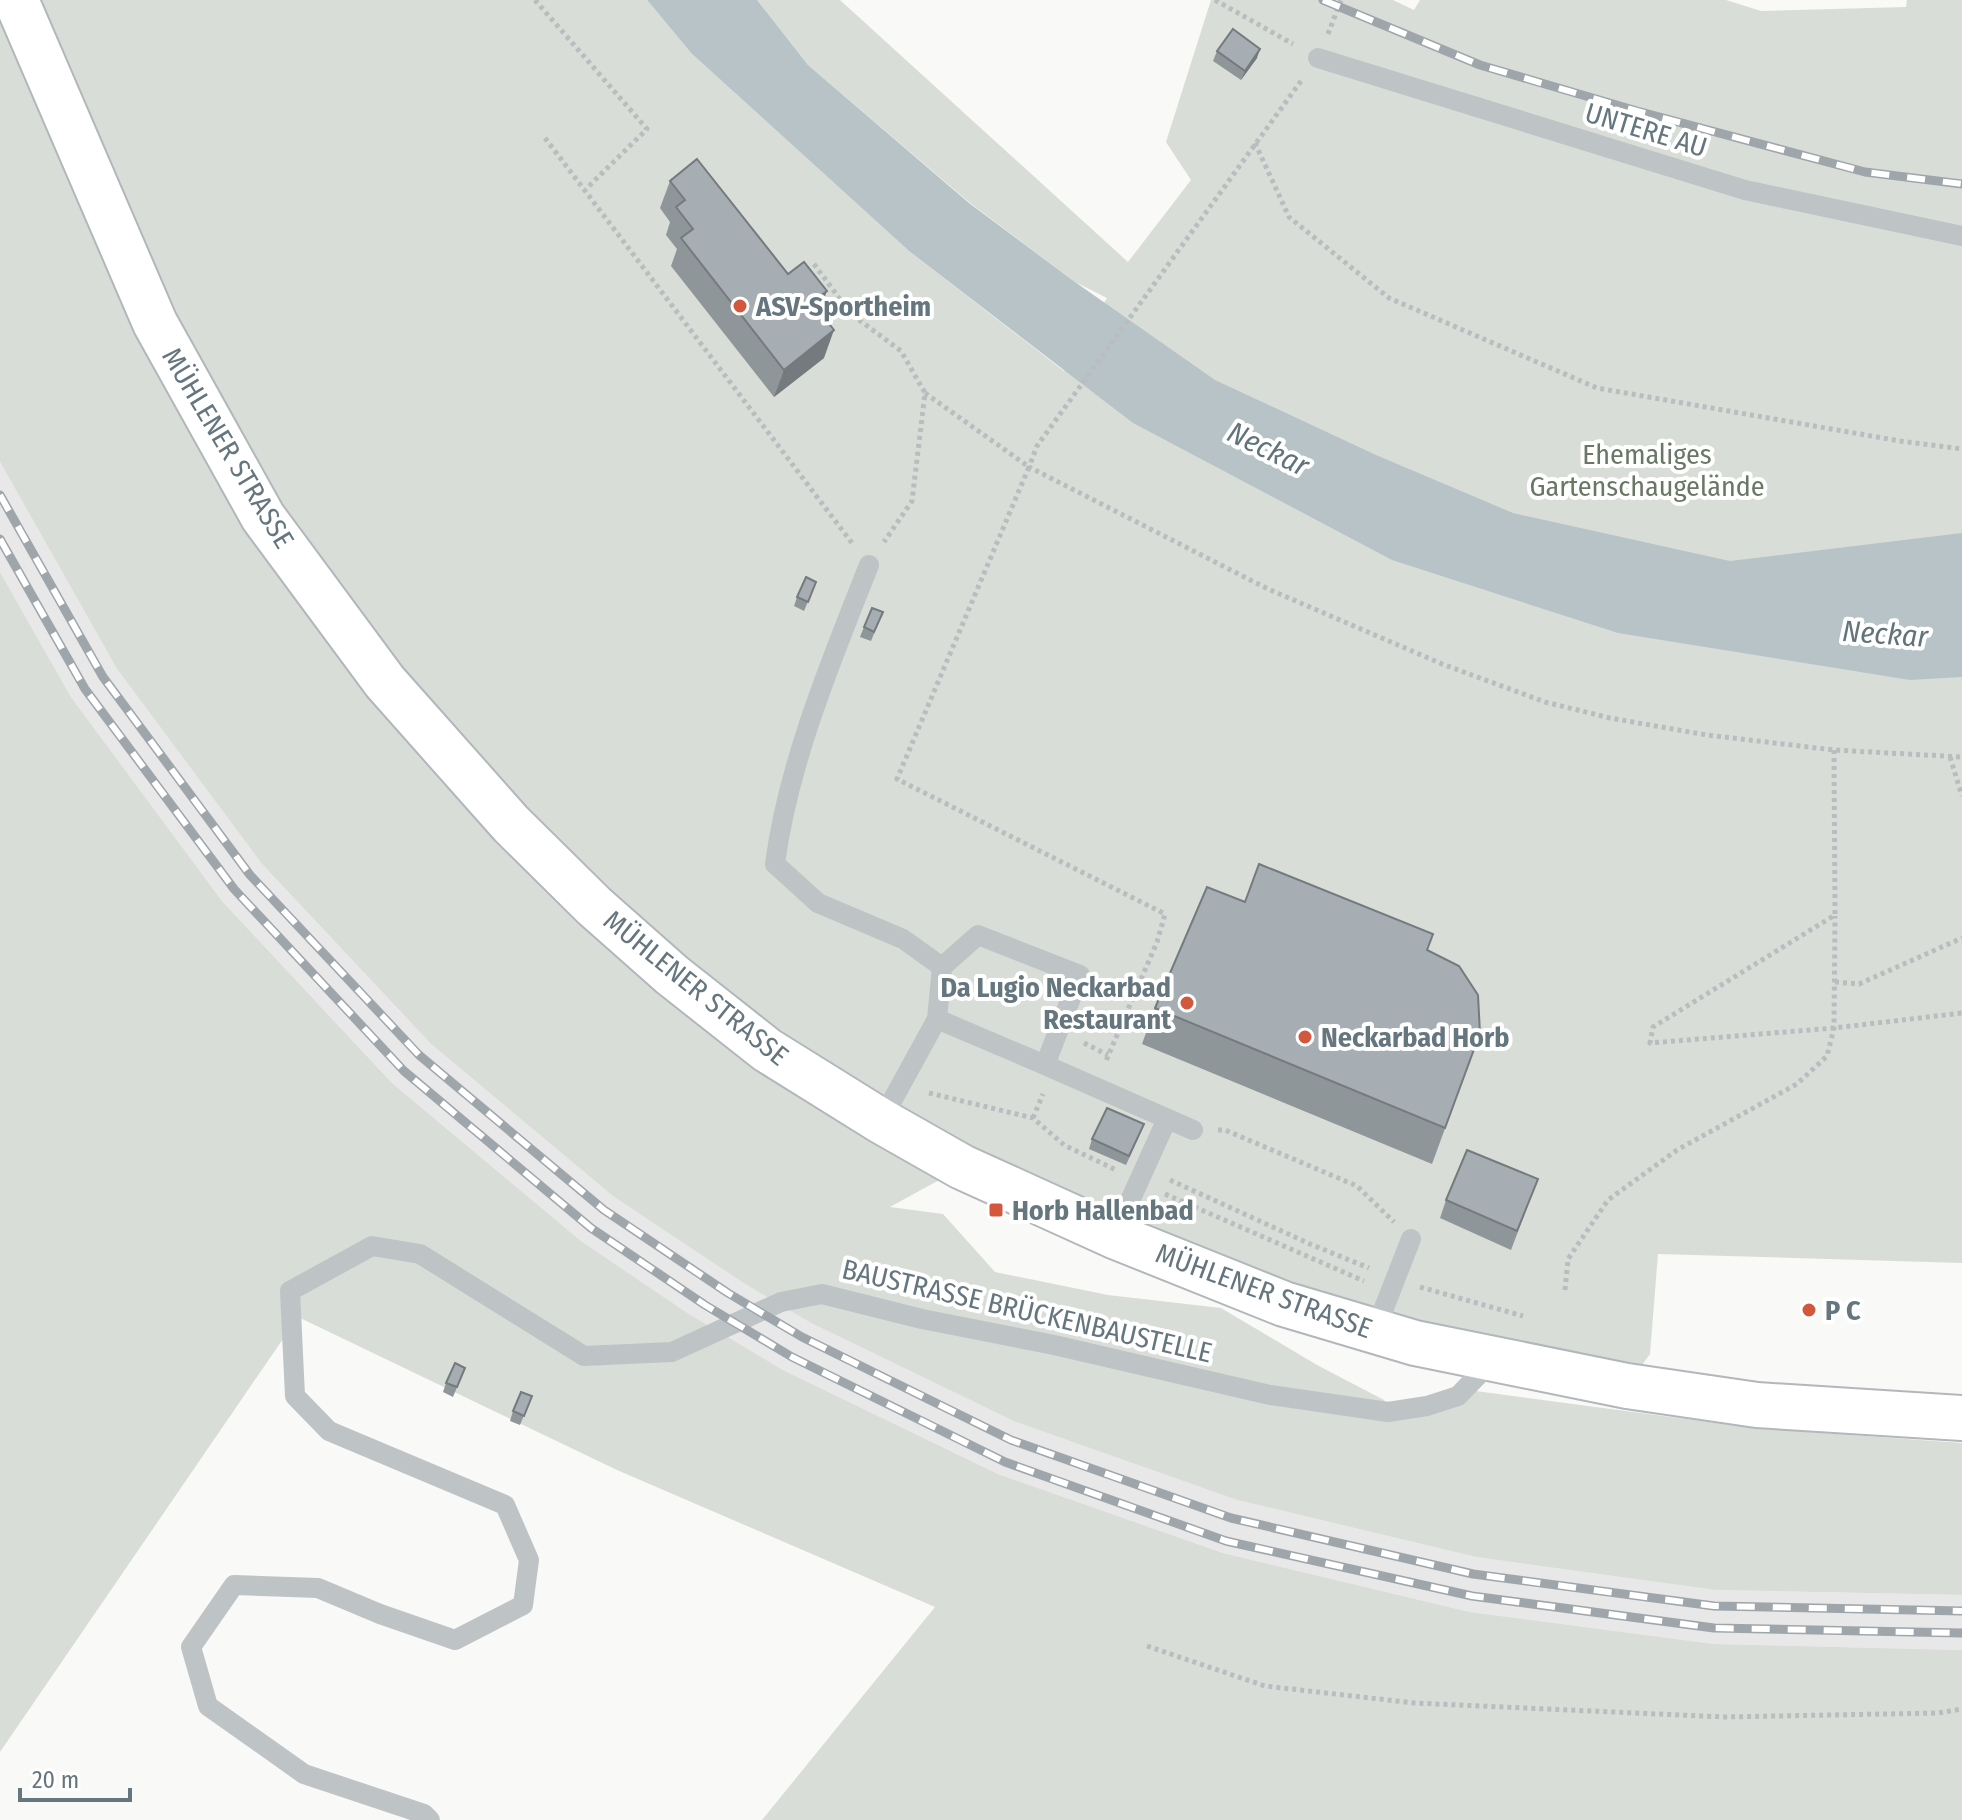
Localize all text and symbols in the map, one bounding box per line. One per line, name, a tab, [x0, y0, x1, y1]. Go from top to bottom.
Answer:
street label: UNTERE AU	[1581, 96, 1711, 164]
place label: ASV-Sportheim	[755, 290, 931, 323]
marker: ASV-Sportheim	[731, 297, 749, 315]
street label: MÜHLENER STRASSE	[155, 342, 301, 554]
water label: Neckar	[1221, 414, 1316, 485]
park label: Ehemaliges Gartenschaugelände	[1529, 438, 1765, 503]
water label: Neckar	[1841, 613, 1931, 655]
street label: MÜHLENER STRASSE	[597, 904, 795, 1072]
place label: Da Lugio Neckarbad Restaurant	[940, 971, 1172, 1036]
marker: Da Lugio Neckarbad Restaurant	[1178, 994, 1196, 1012]
place label: Neckarbad Horb	[1321, 1021, 1509, 1054]
marker: Neckarbad Horb	[1296, 1028, 1314, 1046]
place label: Horb Hallenbad	[1012, 1194, 1194, 1227]
marker: Horb Hallenbad	[987, 1201, 1005, 1219]
street label: MÜHLENER STRASSE	[1151, 1237, 1377, 1345]
street label: BAUSTRASSE BRÜCKENBAUSTELLE	[839, 1252, 1215, 1370]
place label: P C	[1825, 1294, 1861, 1327]
marker: P C	[1800, 1301, 1818, 1319]
scale bar	[20, 1752, 130, 1802]
text: 20 m	[32, 1766, 79, 1794]

